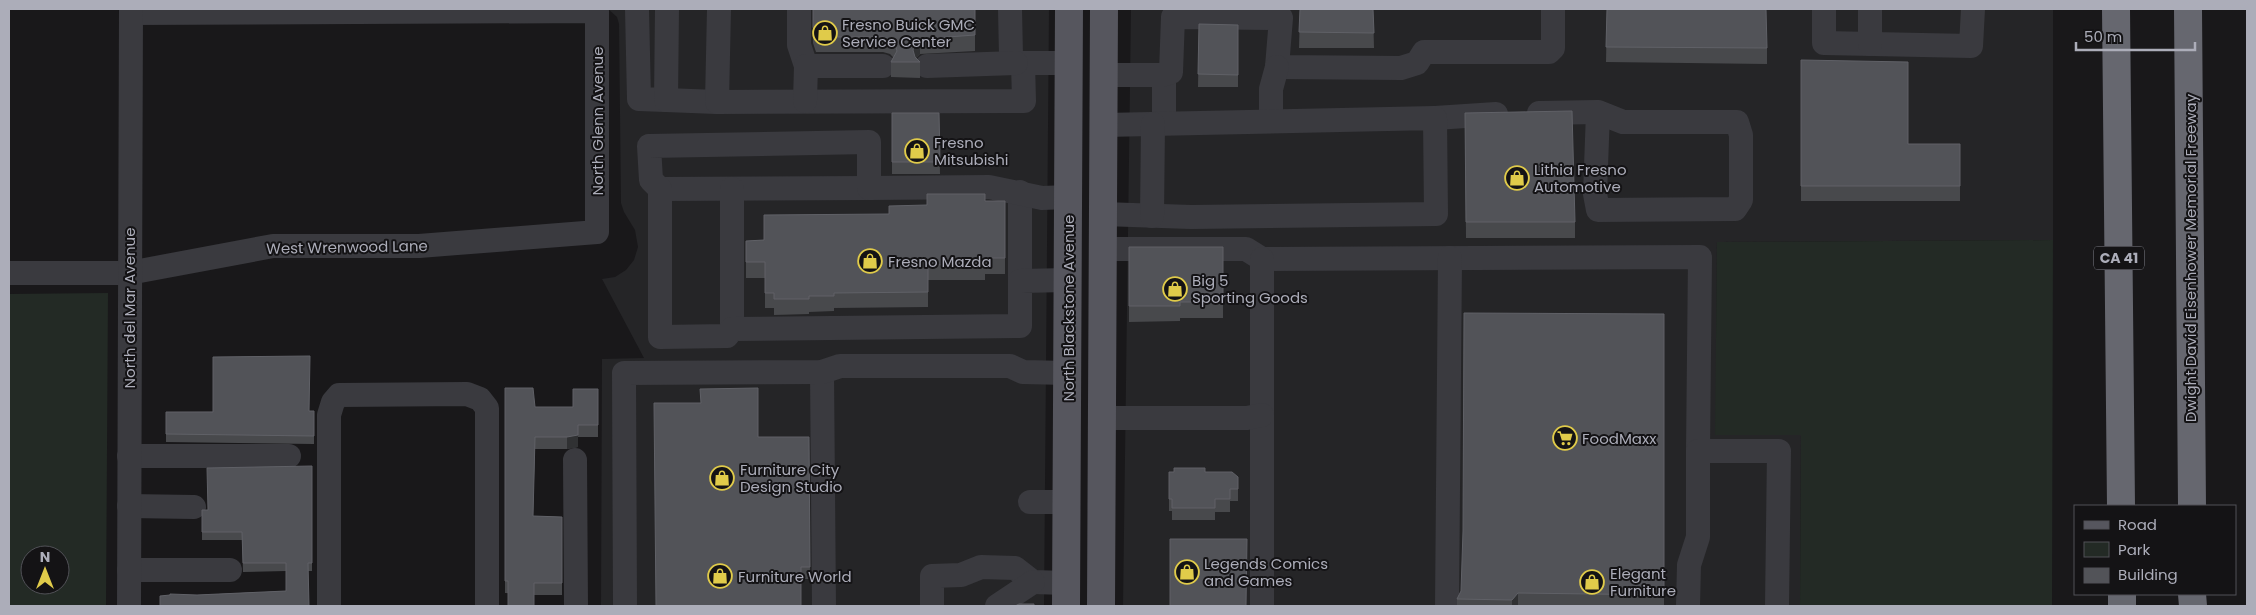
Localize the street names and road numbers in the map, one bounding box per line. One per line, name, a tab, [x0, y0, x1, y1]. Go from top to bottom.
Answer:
street label: North Glenn Avenue	[587, 47, 608, 196]
street label: Dwight David Eisenhower Memorial Freeway	[2180, 93, 2201, 422]
street label: North Blackstone Avenue	[1058, 215, 1079, 401]
street label: North del Mar Avenue	[119, 228, 140, 388]
street label: West Wrenwood Lane	[266, 235, 428, 259]
road number: CA 41	[2094, 247, 2144, 270]

